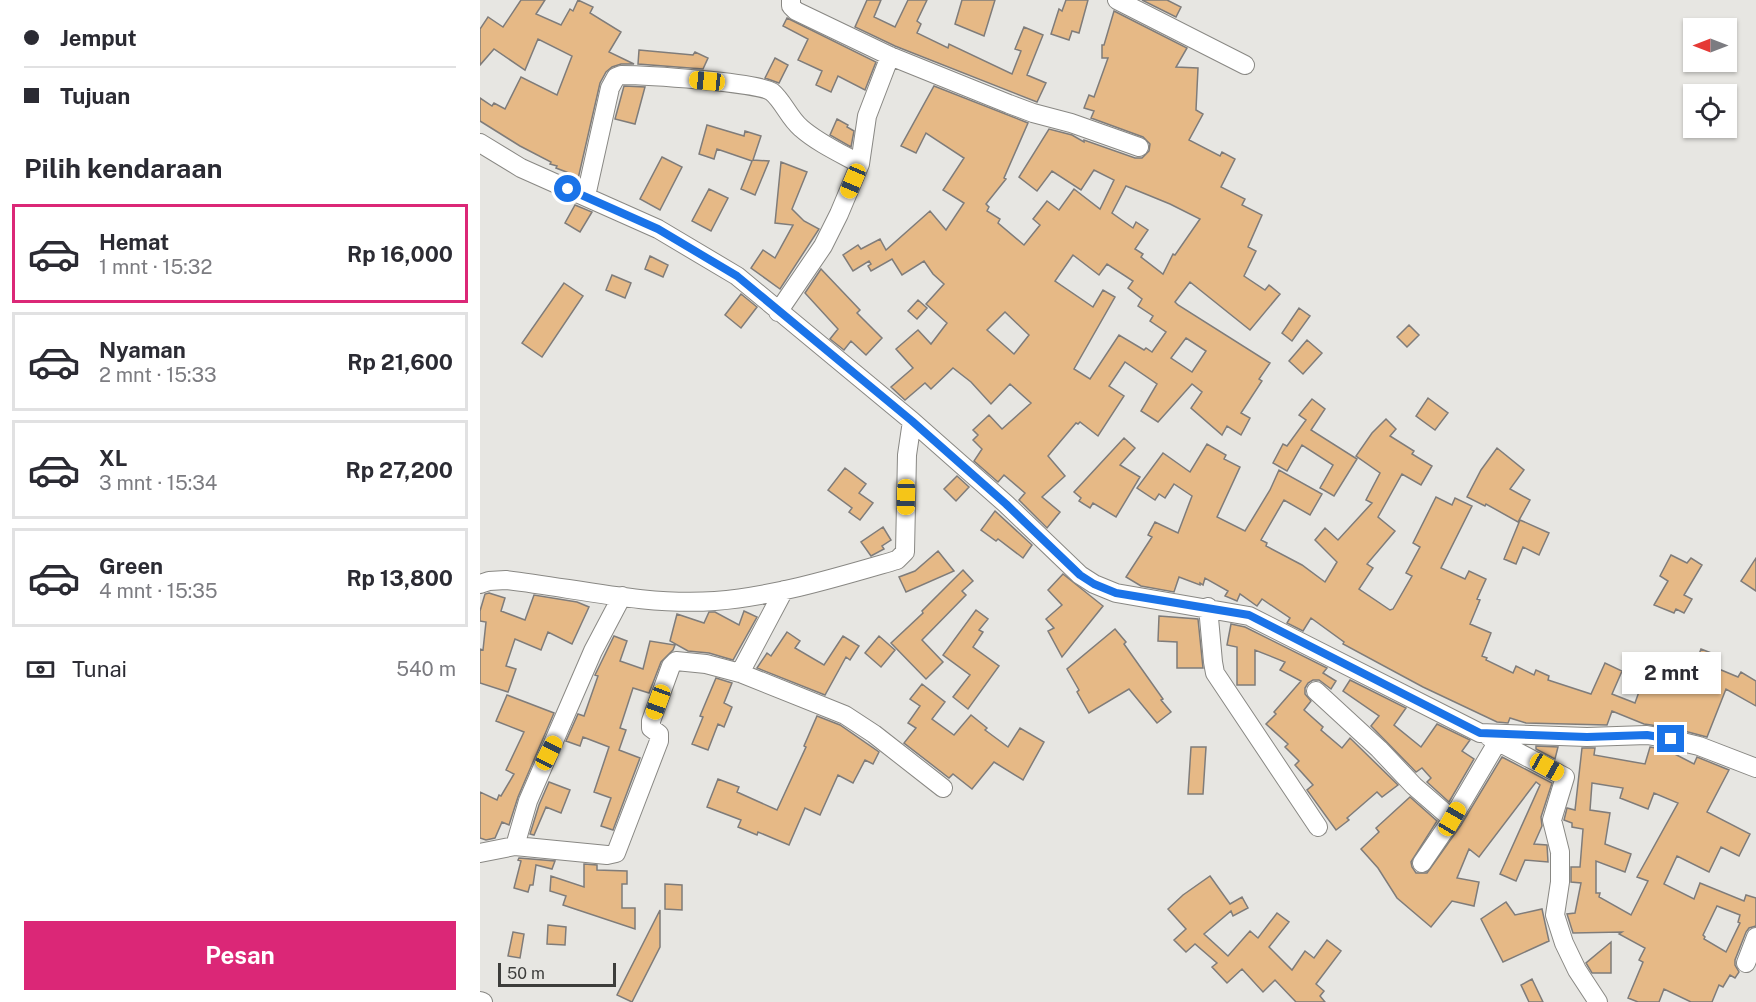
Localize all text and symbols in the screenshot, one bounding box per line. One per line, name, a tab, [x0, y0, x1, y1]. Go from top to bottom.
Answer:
north arrow	[1683, 18, 1737, 72]
map controls	[1683, 18, 1737, 138]
text: Jemput	[60, 25, 137, 51]
car	[688, 70, 726, 92]
text: Tujuan	[60, 83, 130, 109]
button: locate	[1683, 84, 1737, 138]
text: Pilih kendaraan	[24, 152, 223, 184]
car	[838, 161, 868, 201]
route start	[554, 175, 581, 202]
icon: car	[27, 227, 81, 281]
text: Hemat	[99, 229, 169, 255]
text: Rp 16,000	[347, 241, 453, 267]
text: 1 mnt · 15:32	[99, 255, 212, 279]
icon: car	[27, 335, 81, 389]
text: Nyaman	[99, 337, 186, 363]
text: Rp 21,600	[347, 349, 453, 375]
text: 2 mnt · 15:33	[99, 363, 217, 387]
icon: car	[27, 443, 81, 497]
text: XL	[99, 445, 127, 471]
text: Rp 27,200	[345, 457, 453, 483]
text: 3 mnt · 15:34	[99, 471, 217, 495]
car	[897, 479, 915, 515]
icon: car	[27, 551, 81, 605]
text: Green	[99, 553, 163, 579]
text: Rp 13,800	[346, 565, 453, 591]
text: 4 mnt · 15:35	[99, 579, 218, 603]
callout: 2 mnt	[1622, 652, 1720, 694]
icon: cash	[24, 653, 57, 686]
text: Tunai	[72, 656, 127, 682]
text: 540 m	[396, 657, 456, 681]
text: 2 mnt	[1644, 661, 1699, 685]
car	[643, 682, 673, 722]
route end	[1657, 725, 1684, 752]
car	[533, 733, 565, 773]
car	[1527, 750, 1567, 784]
car	[1435, 799, 1469, 839]
button: Pesan	[24, 921, 456, 990]
scale bar	[498, 960, 616, 988]
text: 50 m	[507, 964, 545, 983]

